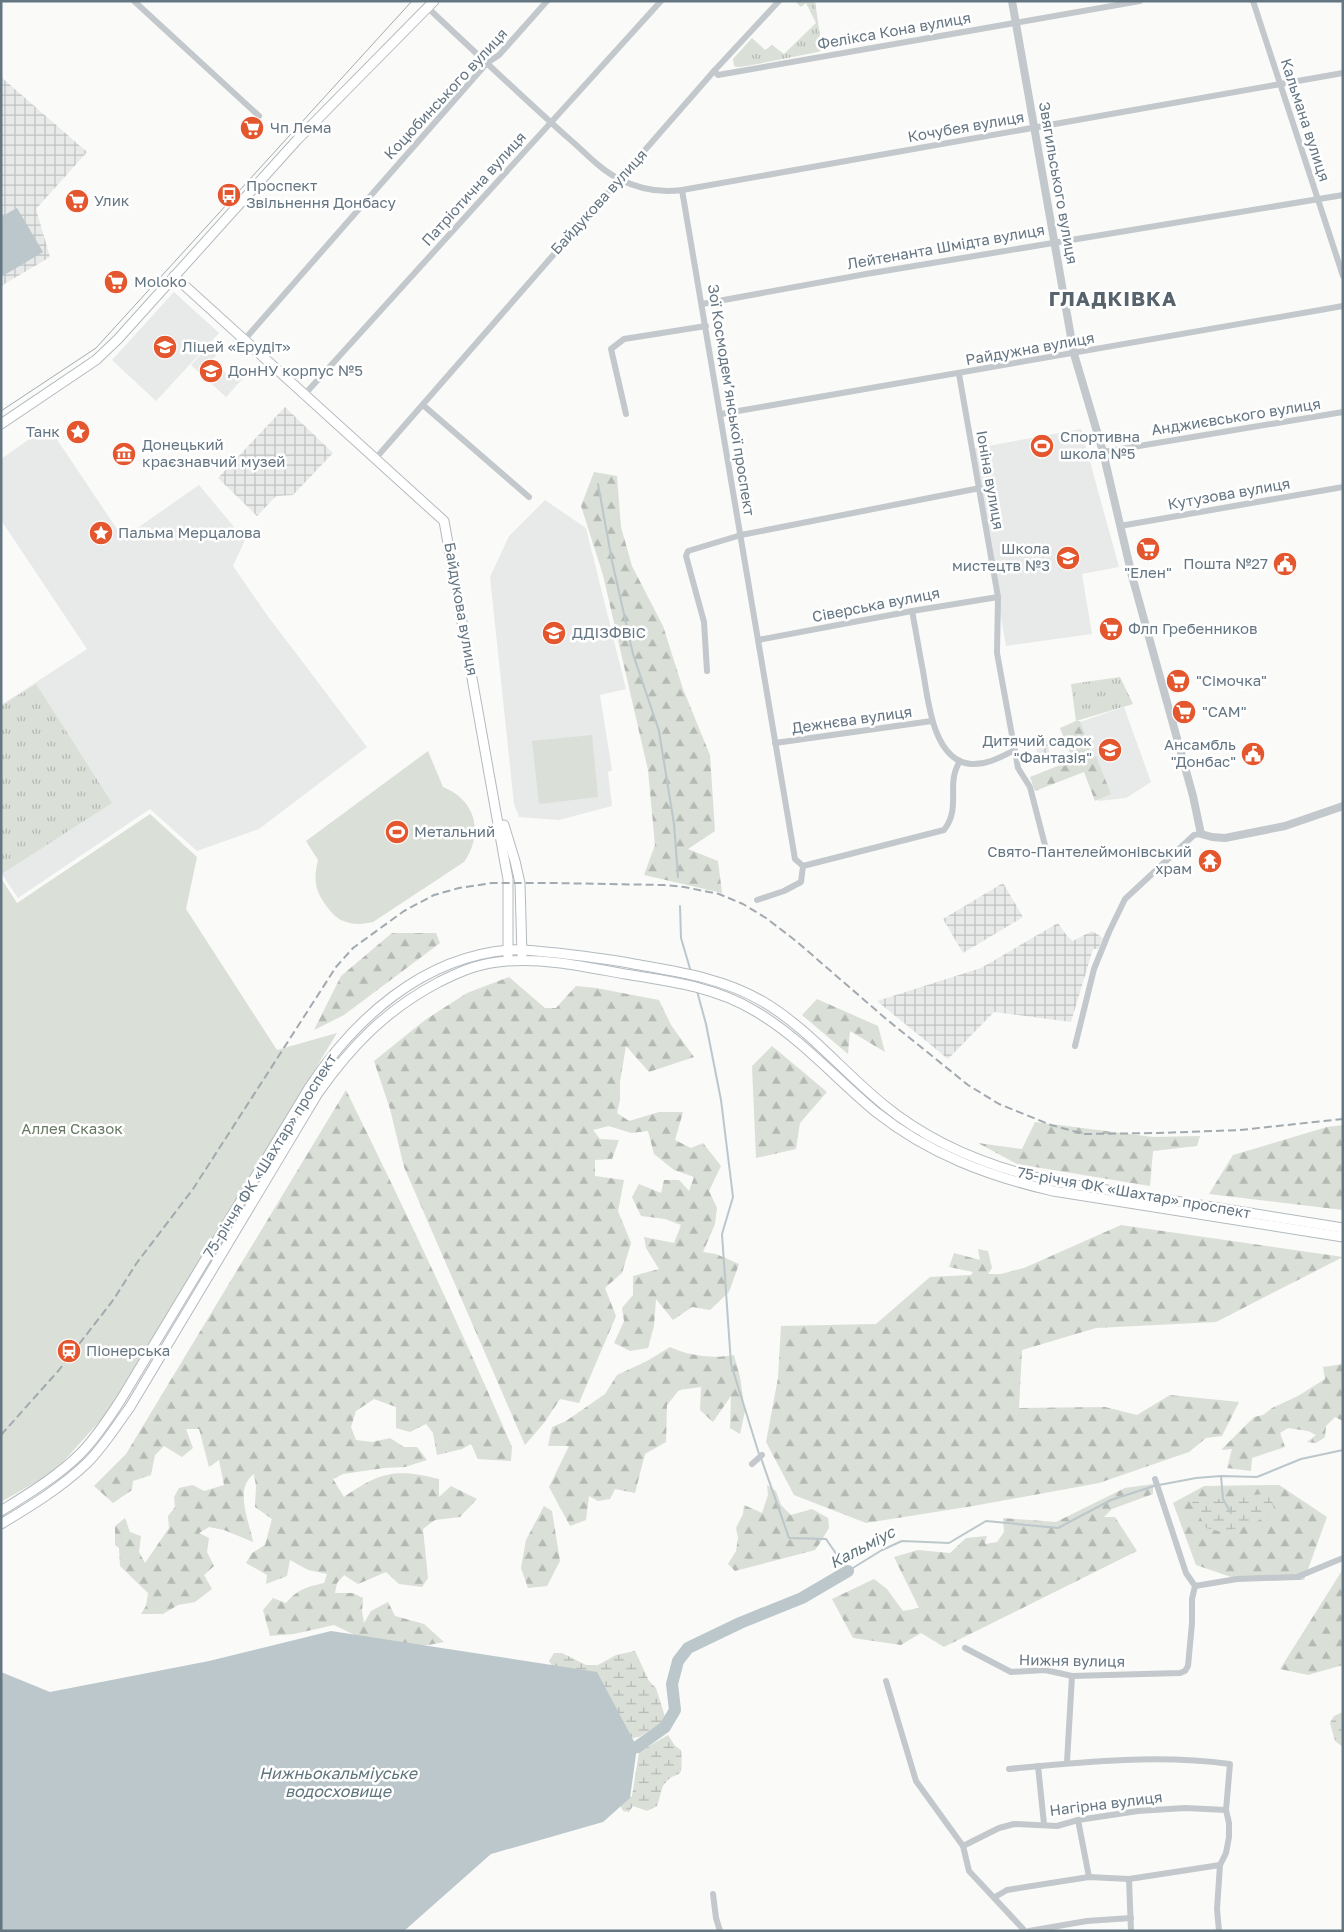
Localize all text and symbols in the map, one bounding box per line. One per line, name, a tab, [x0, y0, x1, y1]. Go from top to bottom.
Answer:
street label: Фелікса Кона вулиця	[816, 8, 972, 52]
street label: Коцюбинського вулиця	[380, 24, 511, 163]
street label: Кальмана вулиця	[1278, 56, 1334, 183]
street label: Звягильського вулиця	[1036, 100, 1082, 265]
street label: Кочубея вулиця	[906, 107, 1026, 145]
supermarket icon: Чп Лема	[239, 115, 265, 141]
place label: Чп Лема	[270, 118, 332, 136]
street label: Патріотична вулиця	[417, 128, 529, 249]
street label: Байдукова вулиця	[546, 145, 650, 258]
place label: Проспект Звільнення Донбасу	[246, 176, 396, 211]
bus stop icon: Проспект Звільнення Донбасу	[216, 182, 242, 208]
supermarket icon: Улик	[64, 188, 90, 214]
place label: Улик	[94, 191, 130, 209]
street label: Лейтенанта Шмідта вулиця	[846, 220, 1046, 272]
supermarket icon: Moloko	[103, 269, 129, 295]
place label: Moloko	[134, 272, 187, 290]
street label: Зої Космодем’янської проспект	[705, 283, 759, 518]
district label: ГЛАДКІВКА	[1049, 286, 1177, 310]
street label: Райдужна вулиця	[964, 328, 1096, 368]
school or university icon: Ліцей «Ерудіт»	[152, 334, 178, 360]
place label: Ліцей «Ерудіт»	[182, 337, 291, 355]
school or university icon: ДонНУ корпус №5	[198, 358, 224, 384]
place label: ДонНУ корпус №5	[228, 361, 363, 379]
street label: Анджиєвського вулиця	[1150, 394, 1322, 438]
place icon: Танк	[65, 419, 91, 445]
place label: Танк	[26, 422, 60, 440]
place label: Спортивна школа №5	[1060, 427, 1140, 462]
street label: Іоніна вулиця	[973, 429, 1009, 531]
sports icon: Спортивна школа №5	[1029, 433, 1055, 459]
place label: Донецький краєзнавчий музей	[142, 435, 285, 470]
museum icon: Донецький краєзнавчий музей	[111, 441, 137, 467]
street label: Кутузова вулиця	[1166, 473, 1292, 513]
place icon: Пальма Мерцалова	[88, 520, 114, 546]
place label: Пальма Мерцалова	[118, 523, 261, 541]
supermarket icon: "Елен"	[1135, 536, 1161, 562]
place label: Школа мистецтв №3	[952, 539, 1050, 574]
street label: Байдукова вулиця	[441, 541, 483, 677]
school or university icon: Школа мистецтв №3	[1055, 545, 1081, 571]
public building icon: Пошта №27	[1272, 551, 1298, 577]
place label: Пошта №27	[1183, 554, 1268, 572]
place label: "Елен"	[1124, 563, 1172, 581]
street label: Сіверська вулиця	[810, 583, 941, 625]
supermarket icon: Флп Гребенников	[1098, 616, 1124, 642]
place label: Флп Гребенников	[1128, 619, 1258, 637]
school or university icon: ДДІЗФВіС	[541, 620, 567, 646]
place label: ДДІЗФВіС	[572, 623, 646, 641]
supermarket icon: "Сімочка"	[1165, 668, 1191, 694]
place label: "Сімочка"	[1196, 671, 1267, 689]
supermarket icon: "САМ"	[1171, 699, 1197, 725]
street label: Дежнєва вулиця	[790, 702, 913, 736]
place label: "САМ"	[1202, 702, 1247, 720]
place label: Дитячий садок "Фантазія"	[982, 731, 1092, 766]
place label: Ансамбль "Донбас"	[1164, 735, 1236, 770]
school or university icon: Дитячий садок "Фантазія"	[1097, 737, 1123, 763]
public building icon: Ансамбль "Донбас"	[1240, 741, 1266, 767]
sports icon: Метальний	[384, 819, 410, 845]
place label: Метальний	[414, 822, 495, 840]
place label: Свято-Пантелеймонівський храм	[987, 842, 1192, 877]
temple icon: Свято-Пантелеймонівський храм	[1197, 848, 1223, 874]
street label: 75-річчя ФК «Шахтар» проспект	[199, 1050, 340, 1261]
park label: Аллея Сказок	[21, 1119, 123, 1137]
street label: 75-річчя ФК «Шахтар» проспект	[1016, 1163, 1253, 1222]
station icon: Піонерська	[56, 1338, 82, 1364]
place label: Піонерська	[86, 1341, 170, 1359]
water label: Кальміус	[826, 1521, 899, 1572]
street label: Нижня вулиця	[1019, 1650, 1125, 1670]
water label: Нижньокальміуське водосховище	[259, 1763, 419, 1801]
street label: Нагірна вулиця	[1048, 1787, 1163, 1819]

